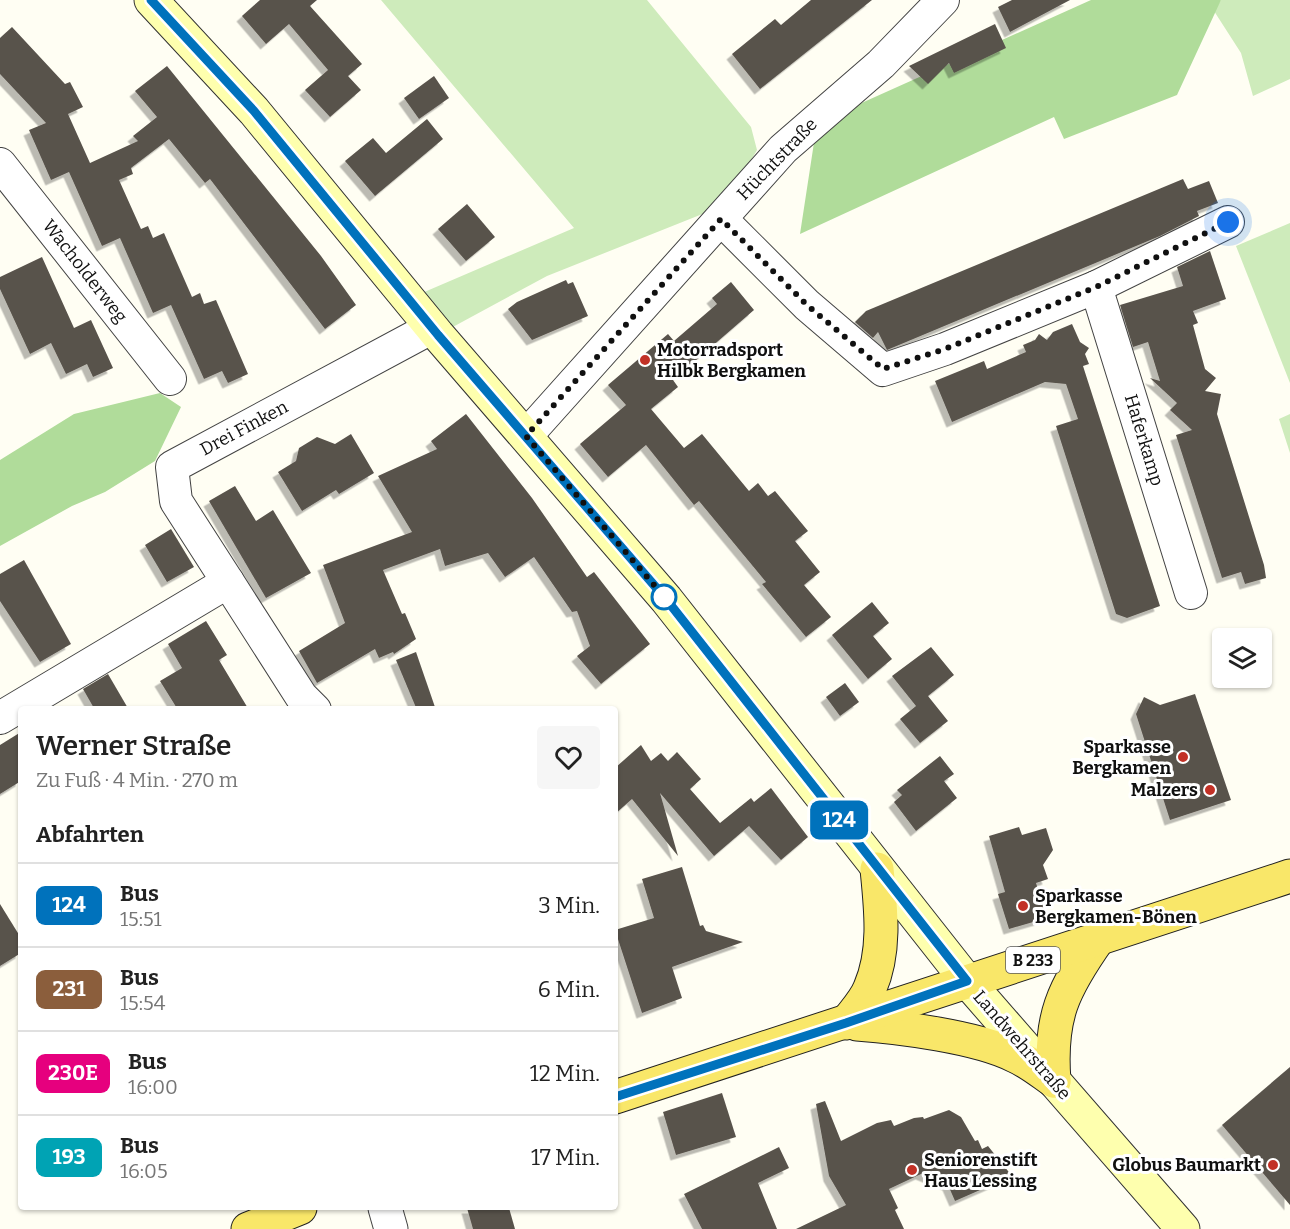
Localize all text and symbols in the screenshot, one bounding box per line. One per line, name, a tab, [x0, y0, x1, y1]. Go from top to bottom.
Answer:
street label: Hüchtstraße	[732, 113, 822, 205]
your location	[1213, 207, 1243, 237]
street label: Wacholderweg	[38, 215, 132, 327]
place label: Motorradsport Hilbk Bergkamen	[657, 339, 806, 382]
marker: Motorradsport Hilbk Bergkamen	[638, 353, 652, 367]
street label: Haferkamp	[1120, 391, 1168, 489]
street label: Drei Finken	[196, 395, 292, 460]
unlabelled marker	[651, 584, 677, 610]
map controls	[1212, 628, 1272, 688]
button: layers	[1212, 628, 1272, 688]
button: heart	[537, 726, 600, 789]
text: Werner Straße	[36, 729, 231, 762]
place label: Sparkasse Bergkamen	[1072, 736, 1171, 779]
marker: Sparkasse Bergkamen	[1176, 750, 1190, 764]
text: Zu Fuß · 4 Min. · 270 m	[36, 768, 238, 792]
place label: Malzers	[1131, 779, 1198, 801]
marker: Malzers	[1203, 783, 1217, 797]
line badge: 124	[804, 800, 874, 840]
text: 124	[822, 807, 856, 833]
text: Abfahrten	[36, 821, 144, 848]
text: Bus	[120, 880, 159, 907]
place label: Sparkasse Bergkamen-Bönen	[1035, 885, 1197, 928]
text: 124	[52, 892, 86, 918]
text: 3 Min.	[538, 892, 600, 919]
marker: Sparkasse Bergkamen-Bönen	[1016, 899, 1030, 913]
text: 15:51	[120, 907, 162, 931]
road number: B 233	[1006, 947, 1060, 973]
text: Bus	[120, 964, 159, 991]
text: 231	[53, 976, 86, 1002]
text: 6 Min.	[538, 976, 600, 1003]
street label: Landwehrstraße	[968, 986, 1076, 1104]
text: 15:54	[120, 991, 165, 1015]
text: Bus	[128, 1048, 167, 1075]
text: 230E	[48, 1060, 98, 1086]
text: 12 Min.	[530, 1060, 600, 1087]
text: 16:00	[128, 1075, 178, 1099]
text: Bus	[120, 1132, 159, 1159]
text: 193	[52, 1144, 86, 1170]
text: 17 Min.	[531, 1144, 600, 1171]
place label: Seniorenstift Haus Lessing	[924, 1149, 1038, 1192]
place label: Globus Baumarkt	[1112, 1154, 1261, 1176]
marker: Globus Baumarkt	[1266, 1158, 1280, 1172]
text: 16:05	[120, 1159, 168, 1183]
marker: Seniorenstift Haus Lessing	[905, 1163, 919, 1177]

